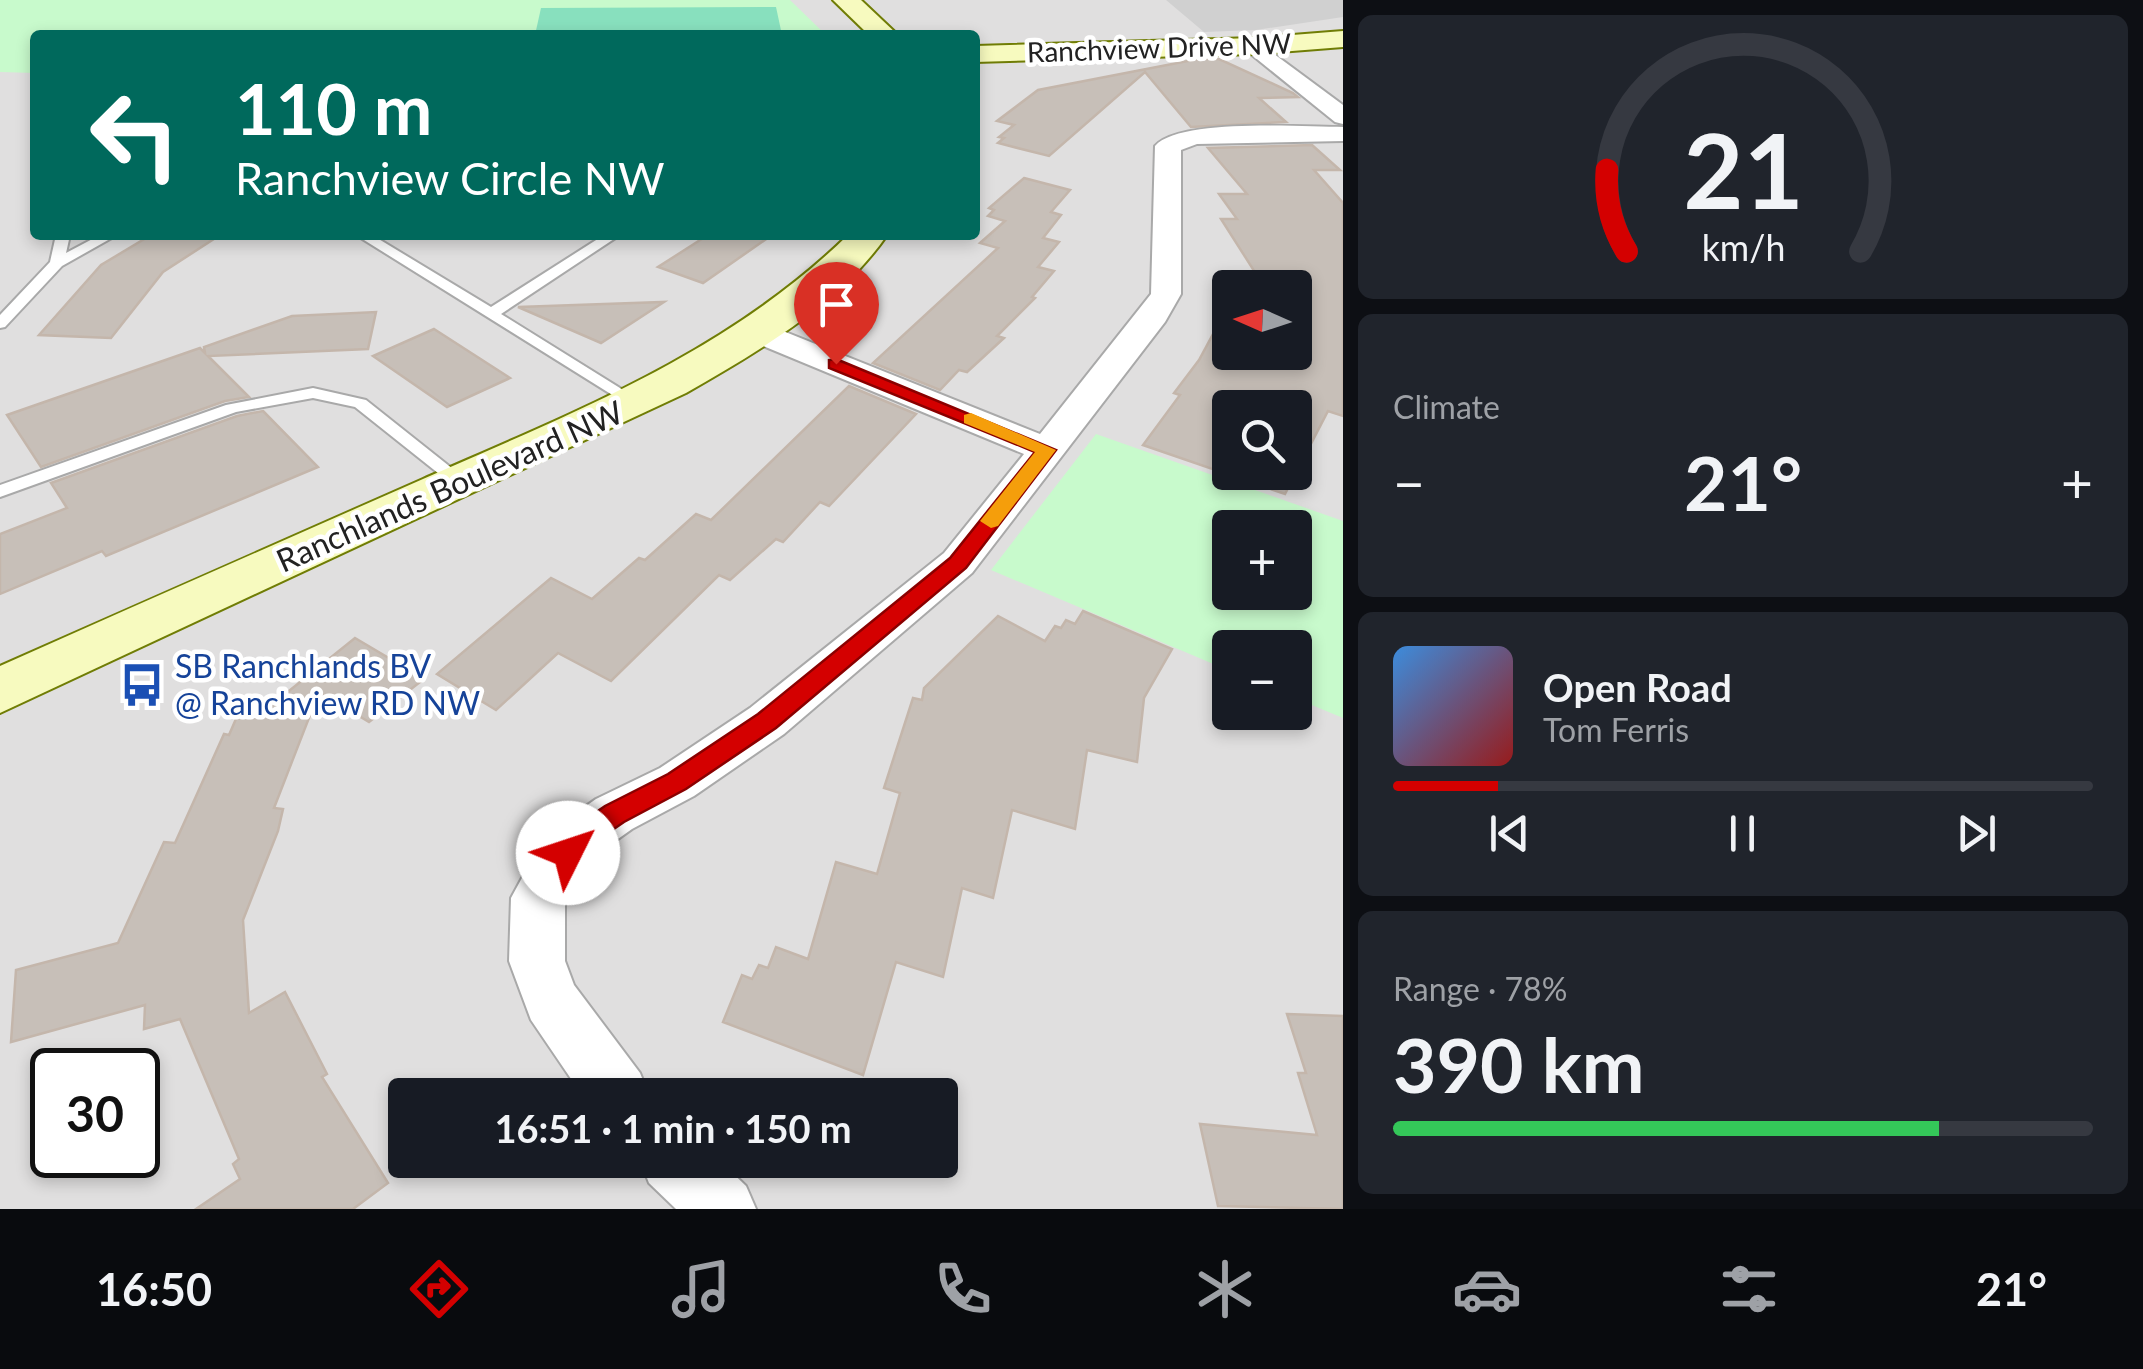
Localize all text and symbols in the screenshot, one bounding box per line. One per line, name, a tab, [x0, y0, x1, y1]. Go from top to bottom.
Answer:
street label: Ranchview Drive NW	[1026, 25, 1292, 69]
text: 110 m	[235, 66, 432, 150]
icon: left	[70, 70, 200, 200]
text: 21	[1683, 106, 1803, 231]
text: Ranchview Circle NW	[235, 151, 665, 205]
text: km/h	[1701, 226, 1785, 269]
pin	[794, 262, 879, 365]
north arrow	[1212, 270, 1312, 370]
map controls	[1212, 270, 1312, 730]
icon: arrive	[809, 277, 864, 332]
text: Climate	[1393, 387, 1500, 426]
button: search	[1212, 390, 1312, 490]
street label: Ranchlands Boulevard NW	[270, 391, 629, 580]
text: 21°	[1684, 437, 1802, 527]
text: −	[1393, 449, 1425, 515]
text: +	[2061, 449, 2093, 515]
button: +	[1212, 510, 1312, 610]
button: −	[1212, 630, 1312, 730]
place label: SB Ranchlands BV @ Ranchview RD NW	[175, 646, 480, 722]
bus stop icon: SB Ranchlands BV @ Ranchview RD NW	[118, 661, 166, 709]
text: Open Road	[1543, 664, 1732, 710]
text: Tom Ferris	[1543, 710, 1689, 749]
position arrow	[516, 801, 620, 905]
icon: previous	[1482, 806, 1537, 861]
icon: pause	[1715, 806, 1770, 861]
icon: next	[1949, 806, 2004, 861]
text: Range · 78%	[1393, 969, 1567, 1008]
text: 390 km	[1393, 1019, 1645, 1109]
speed limit sign: 30	[30, 1048, 160, 1178]
text: 16:51 · 1 min · 150 m	[494, 1105, 852, 1151]
icon: directions	[404, 1254, 474, 1324]
icon: music	[666, 1254, 736, 1324]
icon: phone	[928, 1254, 998, 1324]
icon: climate	[1190, 1254, 1260, 1324]
icon: car	[1452, 1254, 1522, 1324]
icon: filters	[1714, 1254, 1784, 1324]
text: 16:50	[96, 1262, 212, 1316]
text: 21°	[1976, 1262, 2047, 1316]

